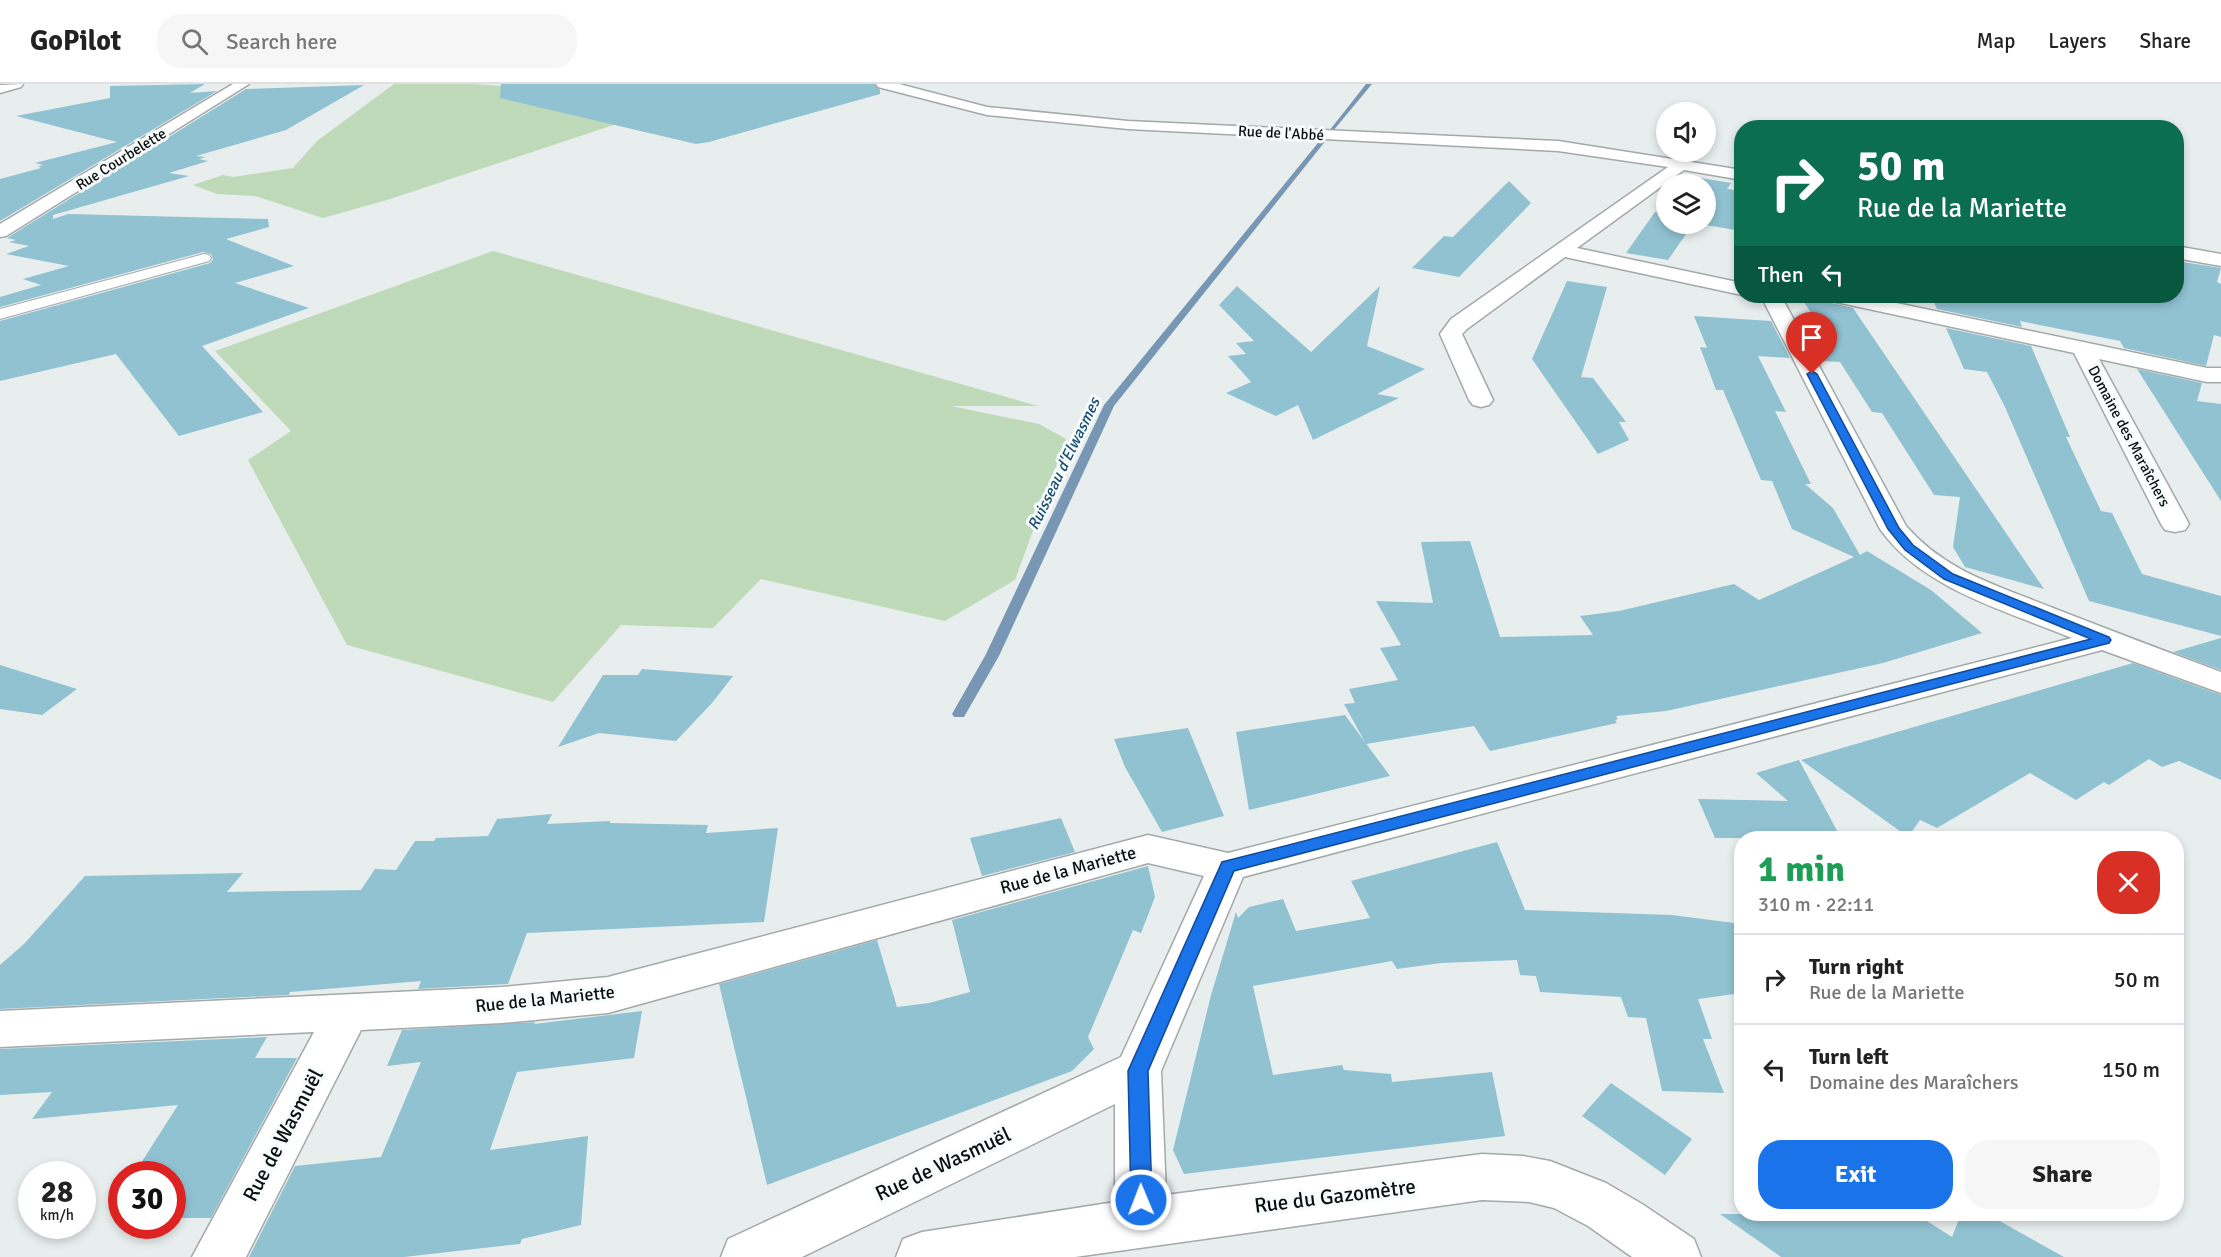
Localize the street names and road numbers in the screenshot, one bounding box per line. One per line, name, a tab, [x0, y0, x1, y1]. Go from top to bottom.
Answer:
street label: Rue de l'Abbé	[1238, 122, 1324, 144]
street label: Rue Courbelette	[72, 124, 170, 194]
street label: Domaine des Maraîchers	[2084, 362, 2174, 510]
street label: Rue de la Mariette	[998, 841, 1138, 899]
street label: Rue de la Mariette	[474, 981, 616, 1017]
street label: Rue de Wasmuël	[237, 1064, 329, 1206]
street label: Rue de Wasmuël	[871, 1121, 1015, 1207]
street label: Rue du Gazomètre	[1253, 1173, 1417, 1219]

